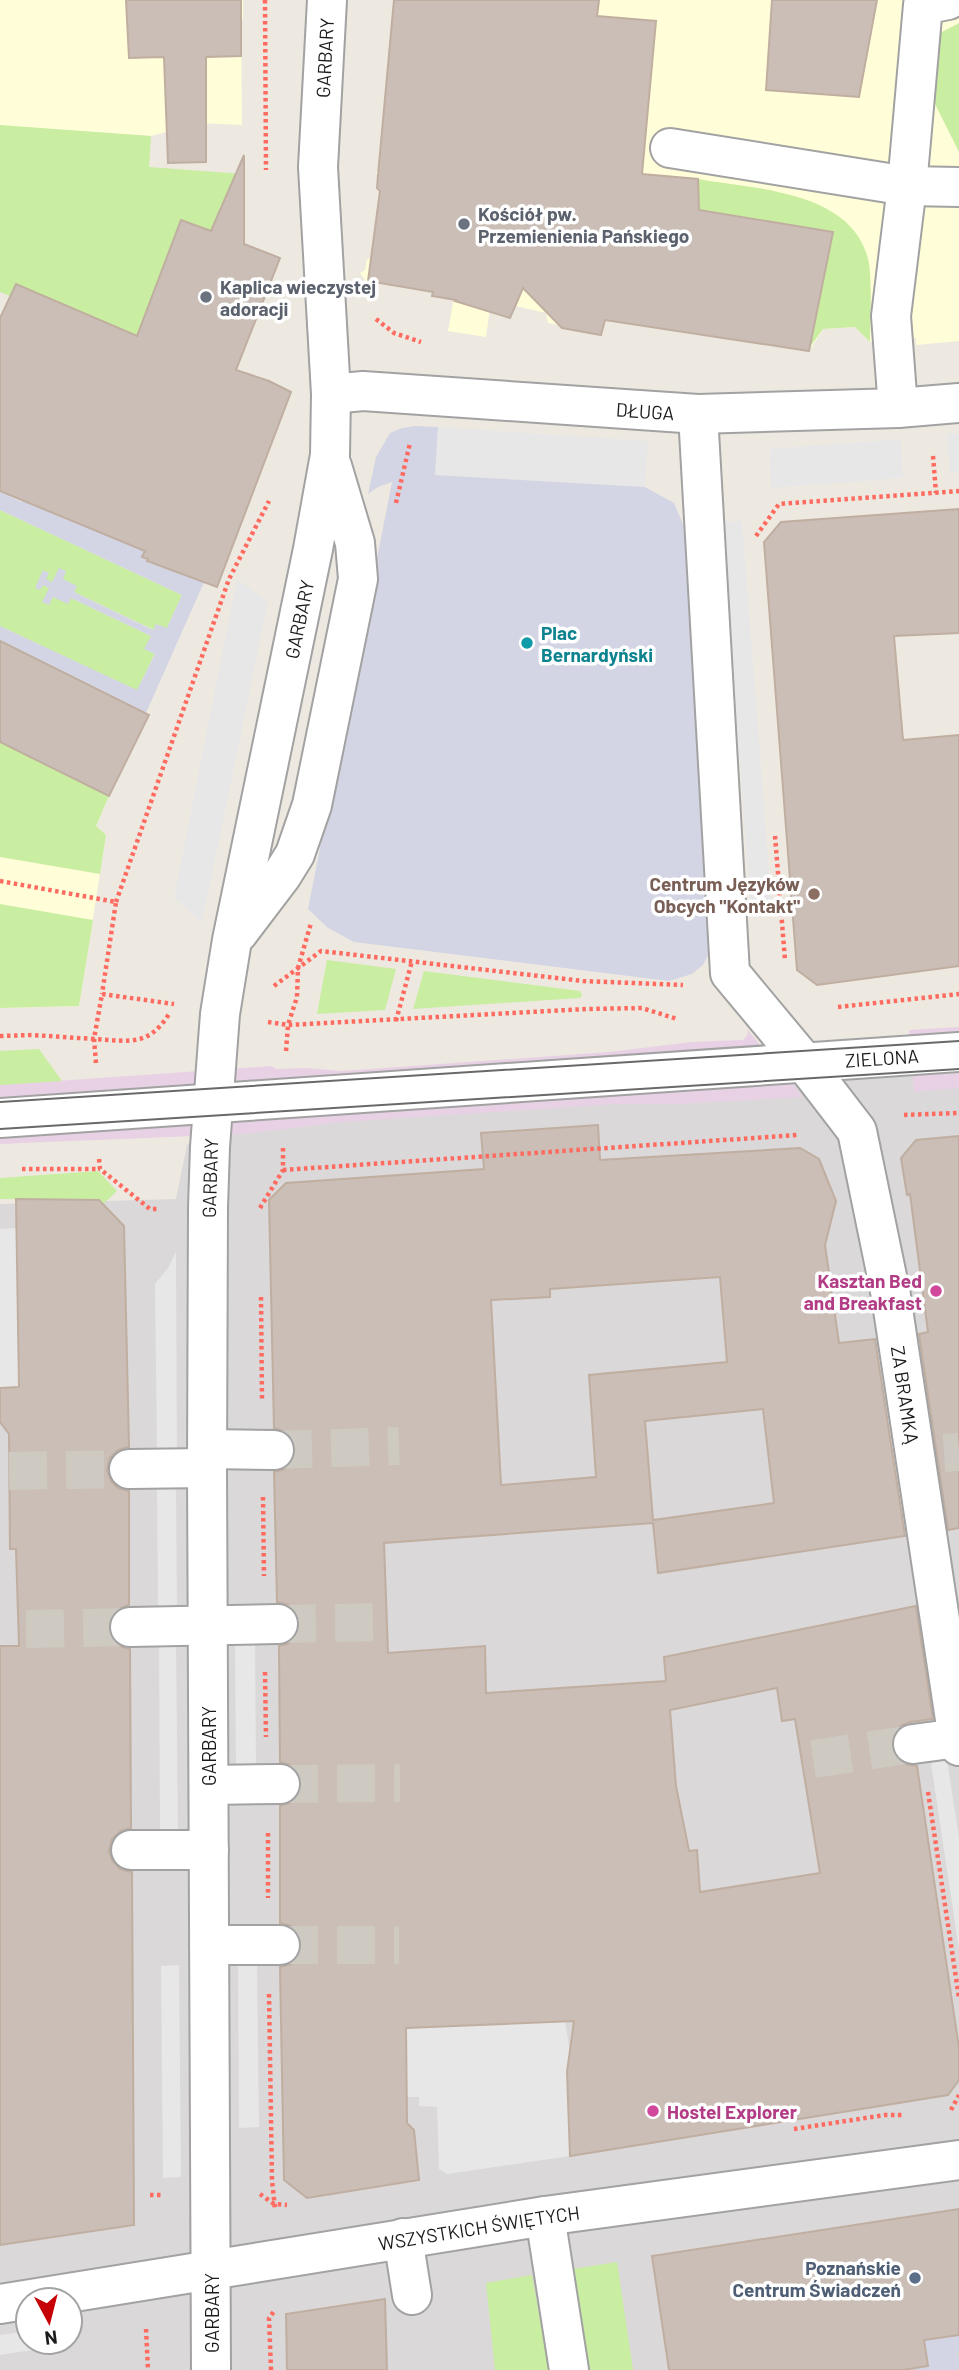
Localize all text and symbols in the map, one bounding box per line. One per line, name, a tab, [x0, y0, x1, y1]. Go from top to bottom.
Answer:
street label: GARBARY	[310, 17, 338, 98]
place label: Kościół pw. Przemienienia Pańskiego	[478, 202, 689, 247]
marker: Kościół pw. Przemienienia Pańskiego	[456, 216, 472, 232]
place label: Kaplica wieczystej adoracji	[220, 275, 376, 320]
marker: Kaplica wieczystej adoracji	[198, 289, 214, 305]
street label: DŁUGA	[615, 397, 675, 424]
street label: GARBARY	[279, 577, 318, 661]
place label: Plac Bernardyński	[541, 621, 653, 666]
marker: Plac Bernardyński	[519, 635, 535, 651]
place label: Centrum Języków Obcych "Kontakt"	[649, 872, 800, 917]
marker: Centrum Języków Obcych "Kontakt"	[806, 886, 822, 902]
street label: ZIELONA	[844, 1043, 920, 1071]
street label: GARBARY	[196, 1137, 222, 1218]
place label: Kasztan Bed and Breakfast	[804, 1269, 922, 1314]
marker: Kasztan Bed and Breakfast	[928, 1283, 944, 1299]
street label: ZA BRAMKĄ	[887, 1344, 925, 1446]
street label: GARBARY	[197, 1706, 220, 1786]
place label: Hostel Explorer	[667, 2100, 798, 2123]
marker: Hostel Explorer	[645, 2103, 661, 2119]
street label: WSZYSTKICH ŚWIĘTYCH	[376, 2200, 581, 2254]
place label: Poznańskie Centrum Świadczeń	[733, 2256, 901, 2301]
marker: Poznańskie Centrum Świadczeń	[907, 2270, 923, 2286]
street label: GARBARY	[200, 2273, 223, 2353]
north arrow	[14, 2286, 84, 2356]
text: N	[43, 2326, 59, 2351]

